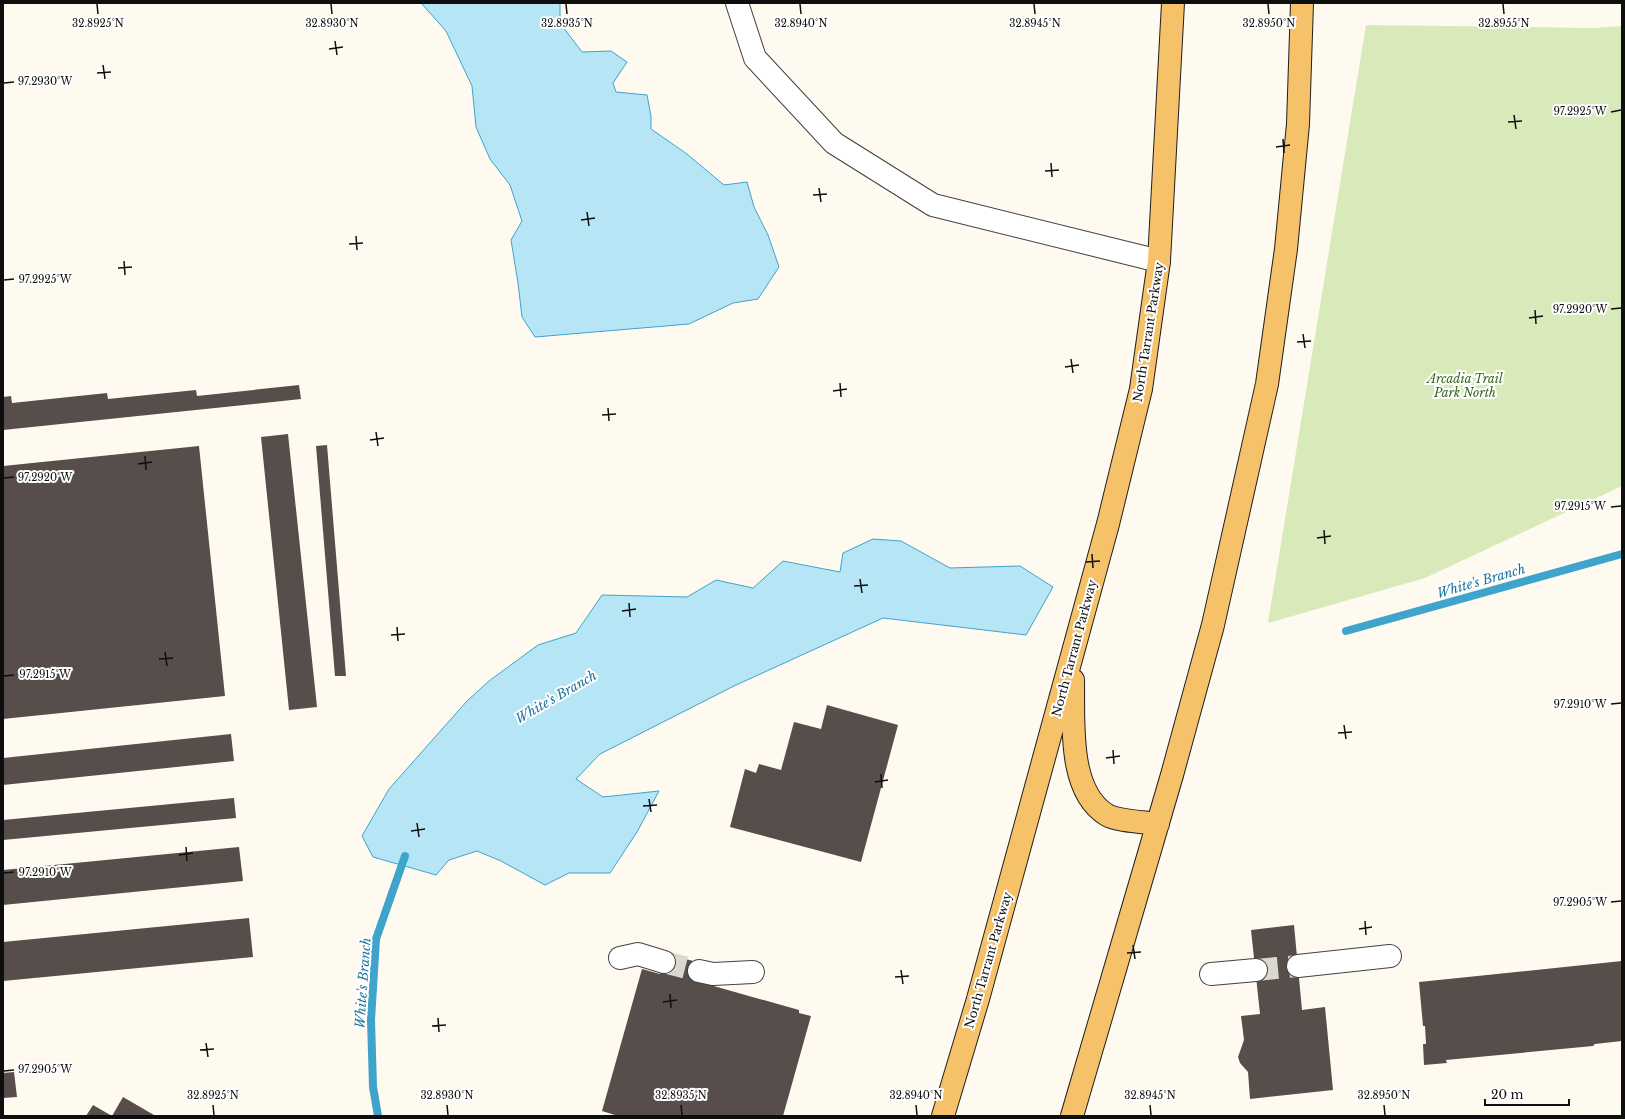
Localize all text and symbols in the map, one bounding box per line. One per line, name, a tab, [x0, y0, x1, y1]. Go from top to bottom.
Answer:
text: 32.8925°N	[72, 17, 124, 30]
text: 32.8930°N	[305, 17, 359, 30]
text: 32.8935°N	[541, 17, 593, 30]
text: 32.8940°N	[775, 17, 827, 30]
text: 32.8945°N	[1009, 17, 1061, 30]
text: 32.8950°N	[1243, 17, 1295, 30]
text: 32.8955°N	[1478, 17, 1530, 30]
text: 97.2930°W	[18, 75, 73, 88]
text: 97.2925°W	[1553, 105, 1607, 118]
street label: North Tarrant Parkway	[1130, 261, 1167, 403]
text: 97.2925°W	[18, 273, 72, 286]
text: 97.2920°W	[1553, 303, 1608, 316]
park label: Arcadia Trail Park North	[1425, 371, 1503, 400]
text: 97.2920°W	[18, 471, 73, 484]
text: 97.2915°W	[1554, 500, 1606, 513]
water label: White's Branch	[1435, 560, 1527, 602]
street label: North Tarrant Parkway	[1048, 578, 1100, 718]
water label: White's Branch	[512, 667, 600, 727]
text: 97.2915°W	[19, 668, 71, 681]
text: 97.2910°W	[1554, 698, 1607, 711]
text: 97.2910°W	[19, 866, 72, 879]
street label: North Tarrant Parkway	[961, 890, 1015, 1030]
text: 97.2905°W	[1553, 896, 1607, 909]
water label: White's Branch	[351, 937, 375, 1029]
text: 97.2905°W	[18, 1063, 72, 1076]
scale bar	[1485, 1081, 1569, 1107]
text: 20 m	[1491, 1087, 1523, 1102]
text: 32.8925°N	[187, 1089, 239, 1102]
text: 32.8930°N	[420, 1089, 474, 1102]
text: 32.8935°N	[655, 1089, 707, 1102]
text: 32.8940°N	[890, 1089, 942, 1102]
text: 32.8945°N	[1124, 1089, 1176, 1102]
text: 32.8950°N	[1358, 1089, 1410, 1102]

